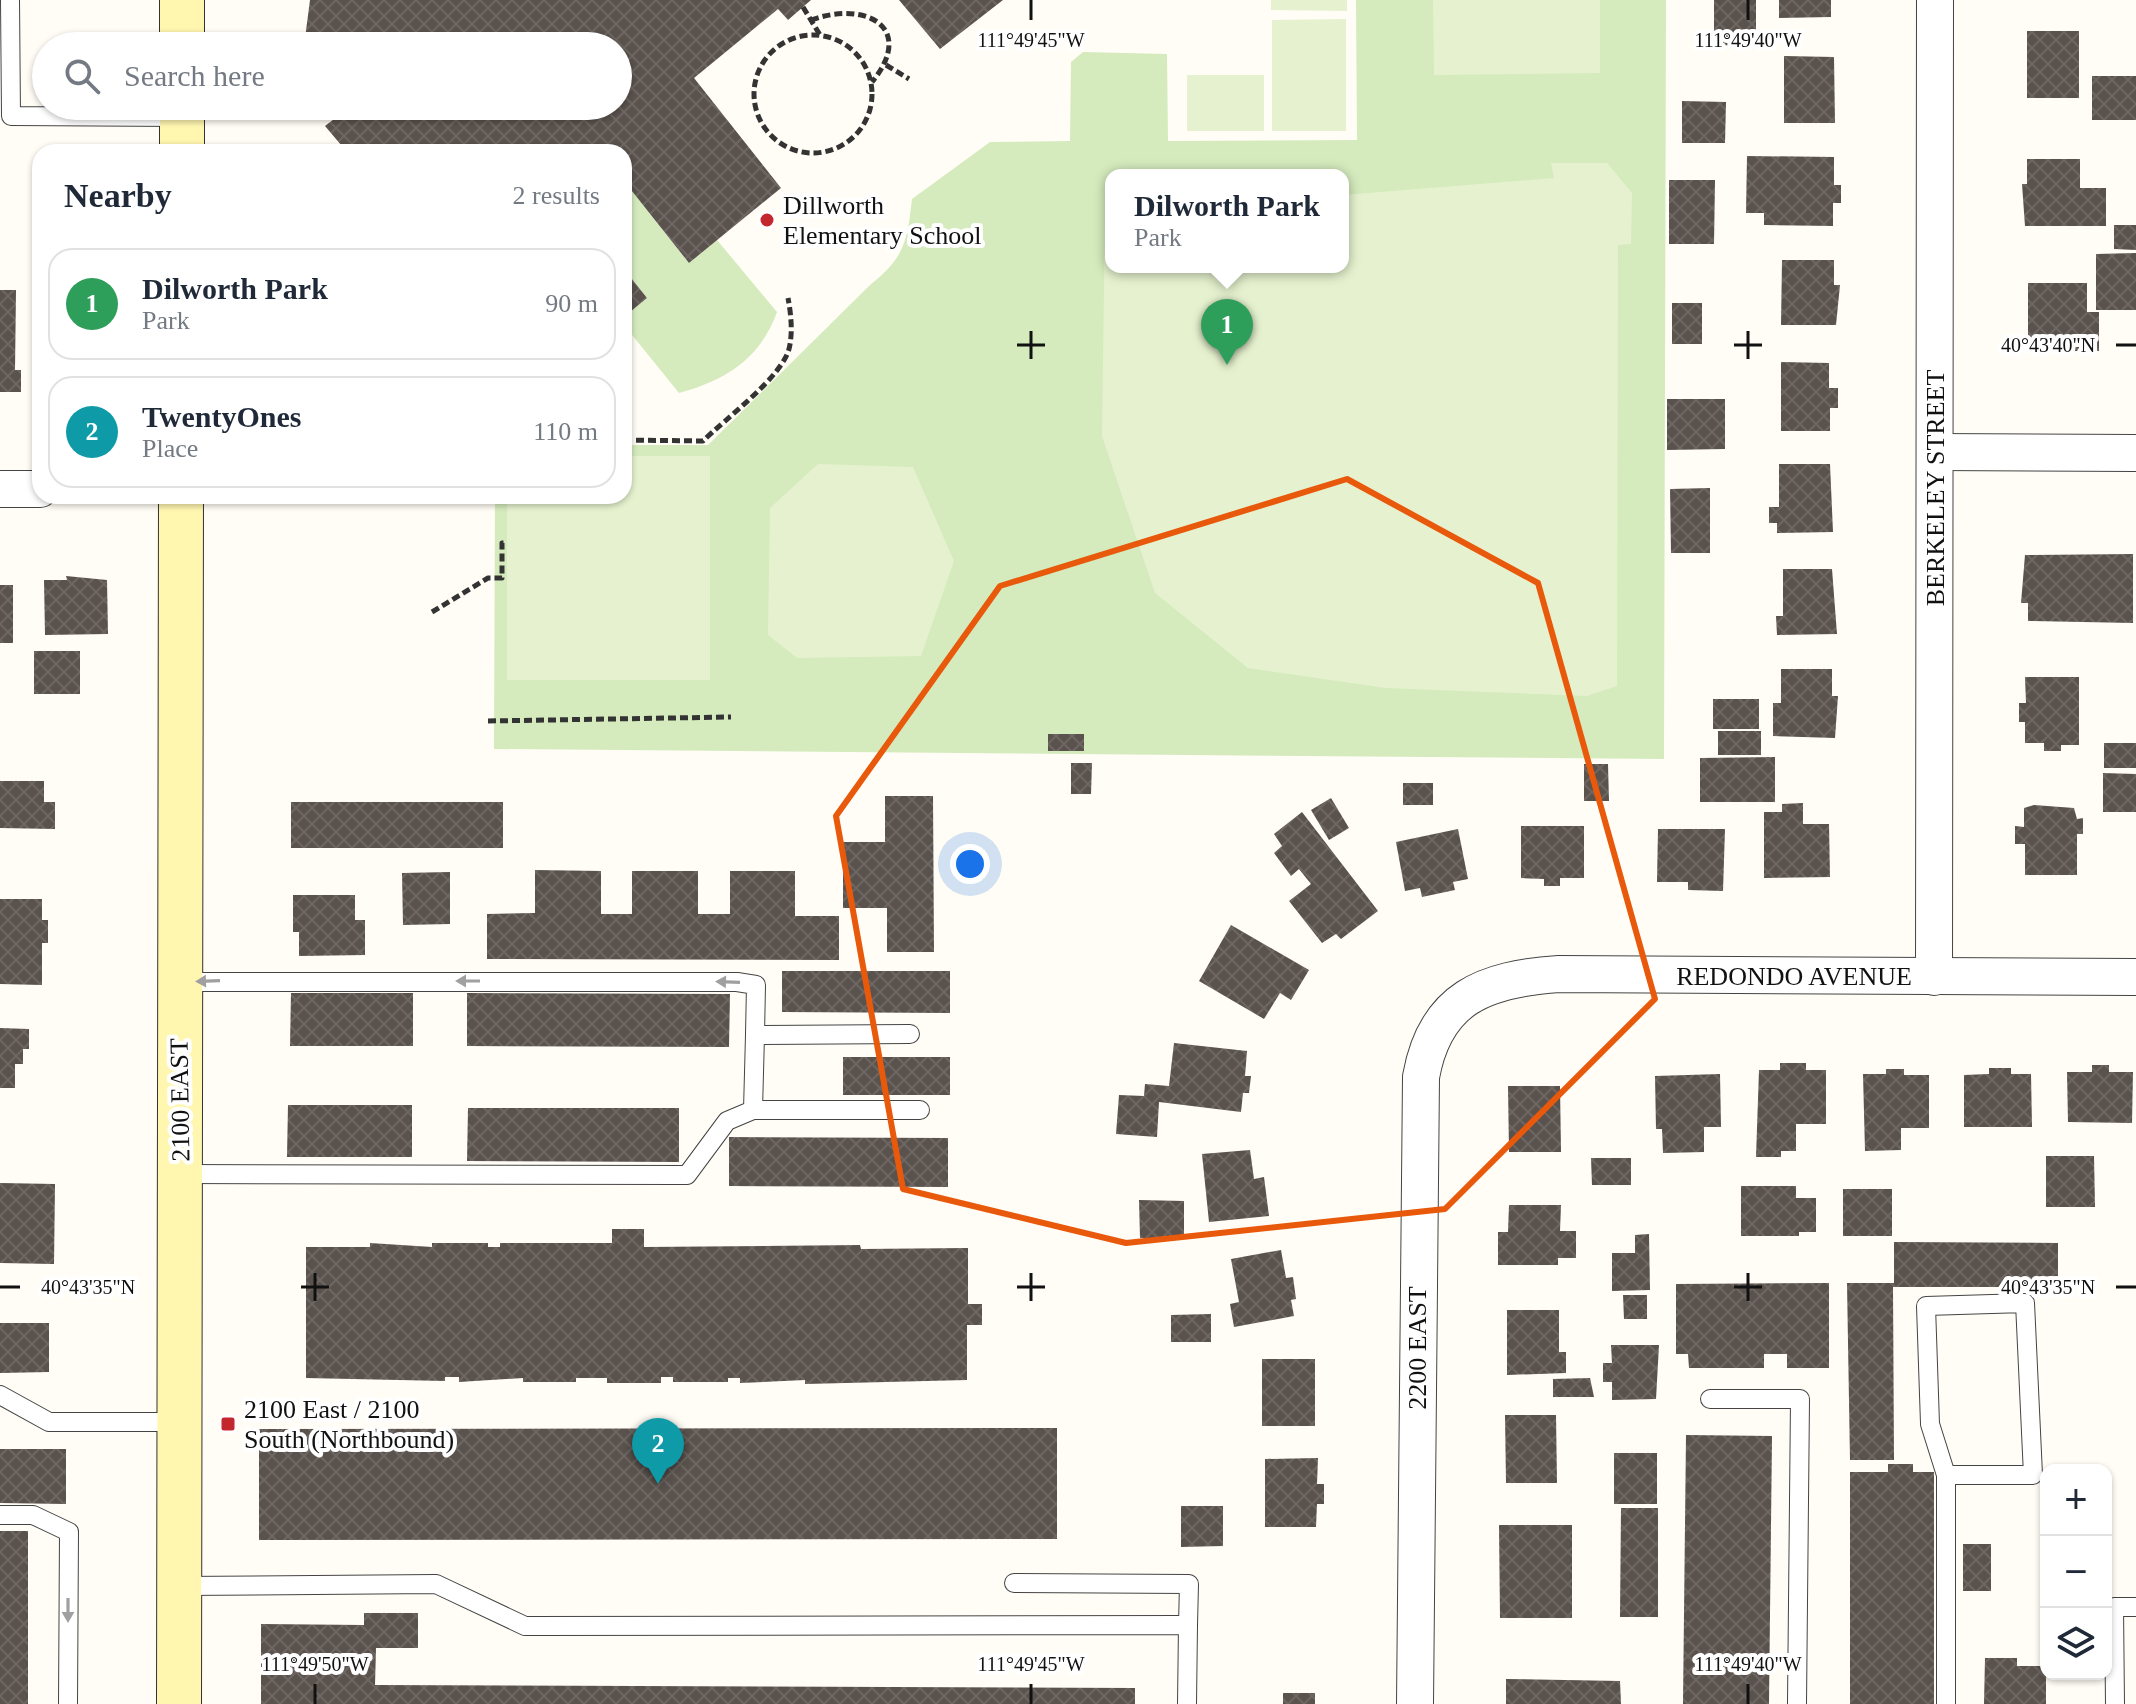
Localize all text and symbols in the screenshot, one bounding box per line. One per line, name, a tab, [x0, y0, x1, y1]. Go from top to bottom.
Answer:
text: 111°49'45"W	[977, 29, 1085, 51]
text: 111°49'40"W	[1694, 29, 1802, 51]
search box	[32, 32, 632, 120]
icon: search	[60, 54, 104, 98]
text: Search here	[124, 59, 265, 92]
popup	[1105, 169, 1349, 273]
text: Nearby	[64, 177, 172, 214]
text: 2 results	[513, 181, 600, 210]
text: Dilworth Park	[1134, 189, 1320, 222]
place label: Dillworth Elementary School	[783, 191, 982, 250]
marker: Dillworth Elementary School	[758, 211, 776, 229]
text: Park	[1134, 223, 1182, 252]
text: Dilworth Park	[142, 272, 328, 305]
text: 1	[86, 289, 99, 318]
text: 90 m	[545, 289, 598, 318]
pin: 1	[1201, 299, 1253, 365]
text: Park	[142, 306, 190, 335]
text: 40°43'40"N	[2001, 334, 2095, 356]
street label: BERKELEY STREET	[1921, 370, 1950, 606]
text: TwentyOnes	[142, 400, 301, 433]
text: 2	[86, 417, 99, 446]
text: 110 m	[533, 417, 598, 446]
text: Place	[142, 434, 198, 463]
your location	[950, 844, 990, 884]
street label: REDONDO AVENUE	[1676, 962, 1912, 991]
one-way arrow	[195, 975, 220, 988]
one-way arrow	[455, 975, 480, 987]
one-way arrow	[715, 976, 740, 989]
street label: 2100 EAST	[164, 1038, 196, 1162]
text: 40°43'35"N	[41, 1276, 135, 1298]
text: 40°43'35"N	[2001, 1276, 2095, 1298]
street label: 2200 EAST	[1403, 1286, 1432, 1410]
place label: 2100 East / 2100 South (Northbound)	[244, 1395, 454, 1454]
marker: 2100 East / 2100 South (Northbound)	[219, 1415, 237, 1433]
pin: 2	[632, 1418, 684, 1484]
map controls	[2040, 1464, 2112, 1680]
button: +	[2040, 1464, 2112, 1536]
button: −	[2040, 1536, 2112, 1608]
one-way arrow	[62, 1598, 74, 1623]
button: layers	[2040, 1608, 2112, 1680]
text: 111°49'50"W	[261, 1653, 369, 1675]
text: 111°49'45"W	[977, 1653, 1085, 1675]
text: 111°49'40"W	[1694, 1653, 1802, 1675]

